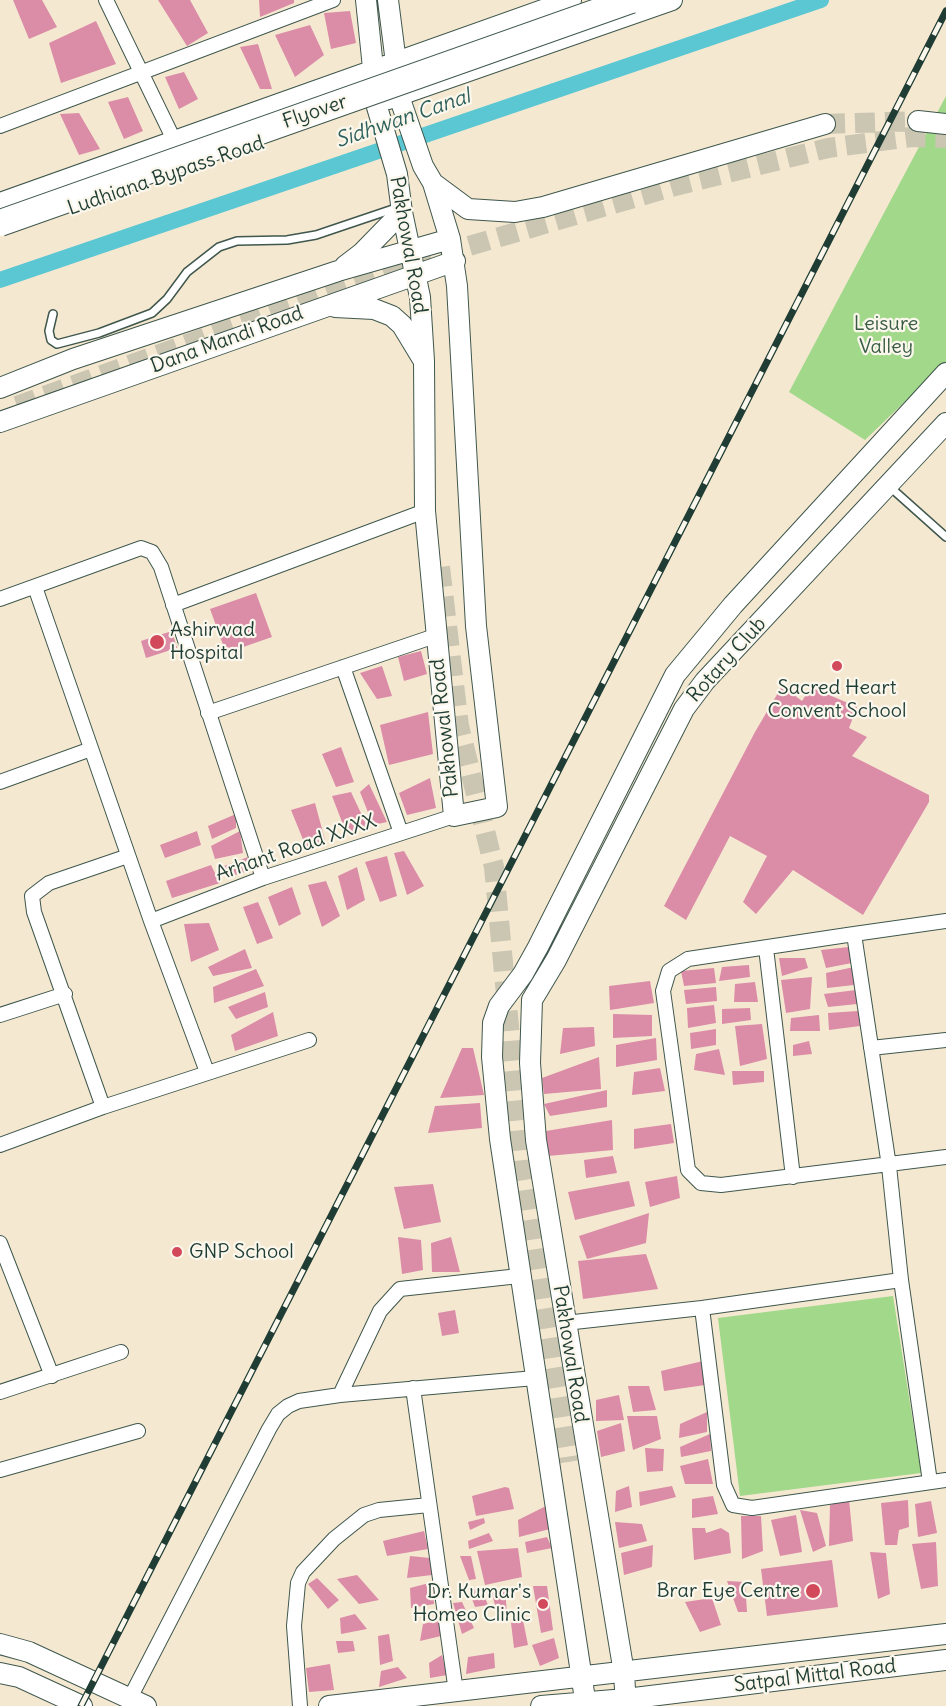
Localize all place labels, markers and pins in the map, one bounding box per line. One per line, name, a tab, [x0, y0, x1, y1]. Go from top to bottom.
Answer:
place label: Ashirwad Hospital	[170, 618, 255, 665]
marker: Ashirwad Hospital	[148, 633, 166, 651]
marker: Sacred Heart Convent School	[830, 659, 844, 673]
place label: Sacred Heart Convent School	[768, 676, 906, 723]
place label: GNP School	[189, 1240, 294, 1264]
marker: GNP School	[170, 1245, 184, 1259]
place label: Brar Eye Centre	[656, 1579, 800, 1603]
place label: Dr. Kumar's Homeo Clinic	[413, 1580, 531, 1627]
marker: Brar Eye Centre	[804, 1582, 822, 1600]
marker: Dr. Kumar's Homeo Clinic	[536, 1597, 550, 1611]

